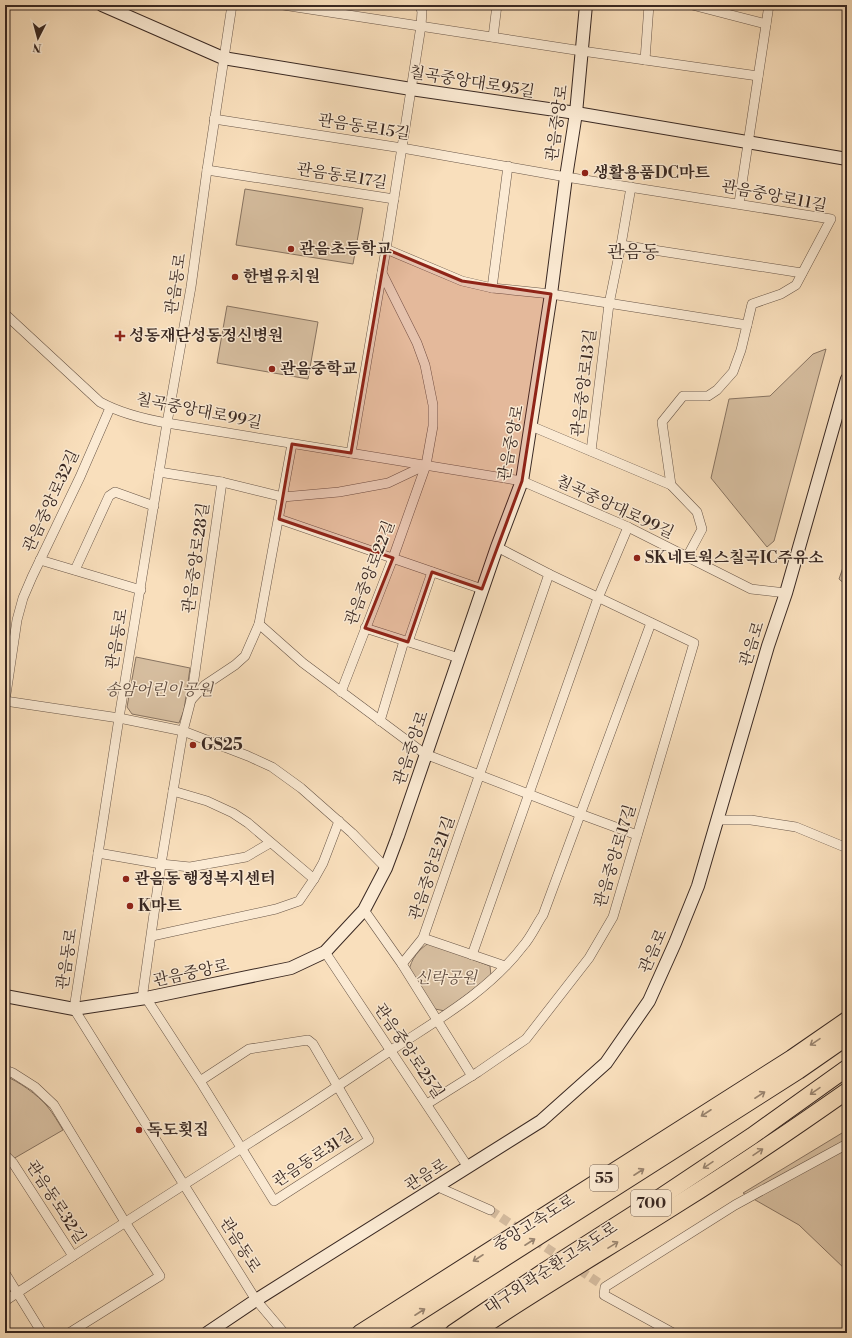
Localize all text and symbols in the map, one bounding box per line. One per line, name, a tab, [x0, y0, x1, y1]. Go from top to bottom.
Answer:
north arrow	[18, 18, 58, 58]
text: N	[32, 40, 42, 54]
street label: 칠곡중앙대로95길	[408, 62, 536, 102]
street label: 관음중앙로	[542, 83, 572, 163]
street label: 관음동로15길	[317, 110, 411, 144]
street label: 관음동로17길	[295, 159, 389, 193]
place label: 생활용품DC마트	[593, 163, 710, 183]
marker: 생활용품DC마트	[580, 168, 590, 178]
street label: 관음중앙로11길	[720, 176, 828, 216]
place label: 관음초등학교	[299, 239, 392, 259]
district label: 관음동	[607, 241, 659, 264]
marker: 관음초등학교	[286, 244, 296, 254]
street label: 관음동로	[161, 251, 191, 316]
place label: 한별유치원	[243, 267, 320, 287]
marker: 한별유치원	[230, 272, 240, 282]
place label: 성동재단성동정신병원	[129, 326, 284, 346]
street label: 관음중앙로13길	[567, 328, 601, 438]
marker: 성동재단성동정신병원	[114, 330, 126, 342]
place label: 관음중학교	[280, 359, 358, 379]
marker: 관음중학교	[267, 364, 277, 374]
street label: 칠곡중앙대로99길	[134, 389, 264, 433]
street label: 관음중앙로	[494, 403, 528, 483]
street label: 관음중앙로32길	[19, 447, 83, 555]
street label: 칠곡중앙대로99길	[553, 471, 677, 543]
street label: 관음중앙로28길	[178, 501, 214, 615]
street label: 관음중앙로22길	[341, 518, 399, 628]
place label: SK네트웍스칠곡IC주유소	[645, 548, 824, 568]
marker: SK네트웍스칠곡IC주유소	[632, 553, 642, 563]
street label: 관음동로	[102, 606, 132, 671]
street label: 관음로	[735, 618, 769, 669]
park label: 송암어린이공원	[105, 680, 215, 700]
street label: 관음중앙로	[389, 708, 433, 788]
place label: GS25	[201, 735, 243, 755]
marker: GS25	[188, 740, 198, 750]
street label: 관음중앙로17길	[590, 802, 640, 910]
street label: 관음중앙로21길	[405, 813, 459, 923]
place label: 관음동 행정복지센터	[134, 869, 276, 889]
marker: 관음동 행정복지센터	[121, 874, 131, 884]
place label: K마트	[138, 896, 182, 916]
marker: K마트	[125, 901, 135, 911]
street label: 관음로	[634, 925, 672, 976]
street label: 관음동로	[52, 926, 82, 991]
street label: 관음중앙로	[151, 955, 231, 991]
park label: 신락공원	[415, 968, 478, 988]
street label: 관음중앙로25길	[370, 1000, 448, 1102]
one-way arrow	[810, 1038, 821, 1046]
one-way arrow	[810, 1087, 821, 1095]
one-way arrow	[755, 1090, 766, 1099]
one-way arrow	[701, 1109, 712, 1117]
place label: 독도횟집	[147, 1120, 209, 1140]
street label: 관음동로31길	[269, 1124, 357, 1192]
marker: 독도횟집	[134, 1125, 144, 1135]
one-way arrow	[752, 1148, 763, 1156]
street label: 관음로	[401, 1154, 451, 1196]
street label: 관음동로32길	[22, 1157, 90, 1247]
one-way arrow	[703, 1161, 714, 1169]
road number: 55	[590, 1165, 618, 1191]
one-way arrow	[633, 1168, 644, 1176]
street label: 중앙고속도로	[489, 1190, 579, 1256]
road number: 700	[631, 1190, 671, 1216]
street label: 관음동로	[215, 1213, 265, 1277]
street label: 대구외곽순환고속도로	[481, 1217, 622, 1318]
one-way arrow	[524, 1238, 535, 1246]
one-way arrow	[607, 1241, 618, 1249]
one-way arrow	[473, 1254, 484, 1262]
one-way arrow	[414, 1308, 425, 1316]

